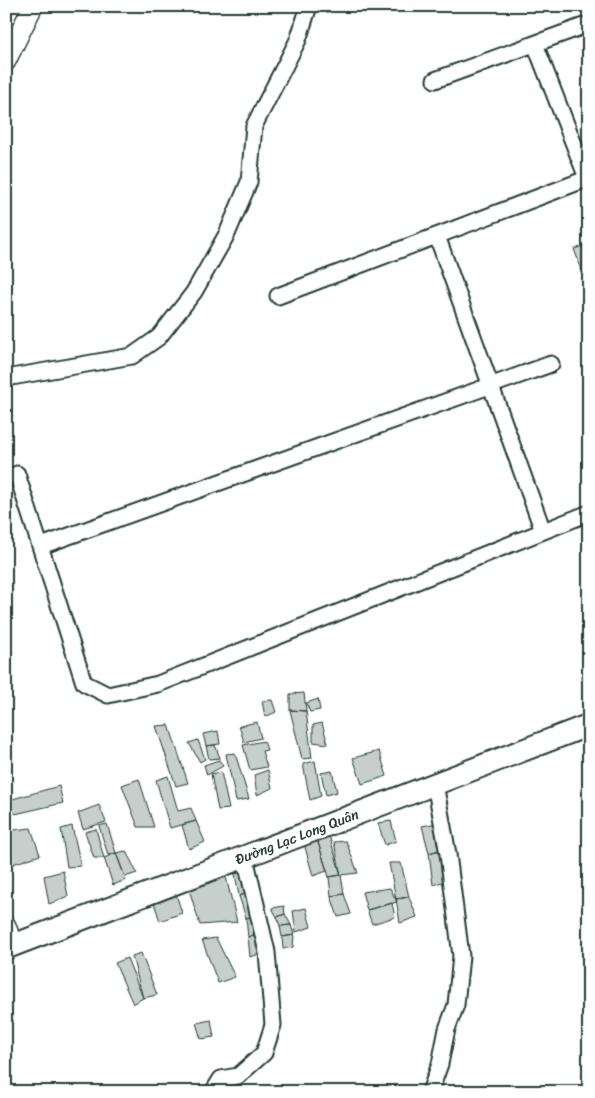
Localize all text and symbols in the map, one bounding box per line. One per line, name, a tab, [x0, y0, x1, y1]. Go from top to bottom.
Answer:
street label: Đường Lạc Long Quân	[232, 802, 363, 872]

